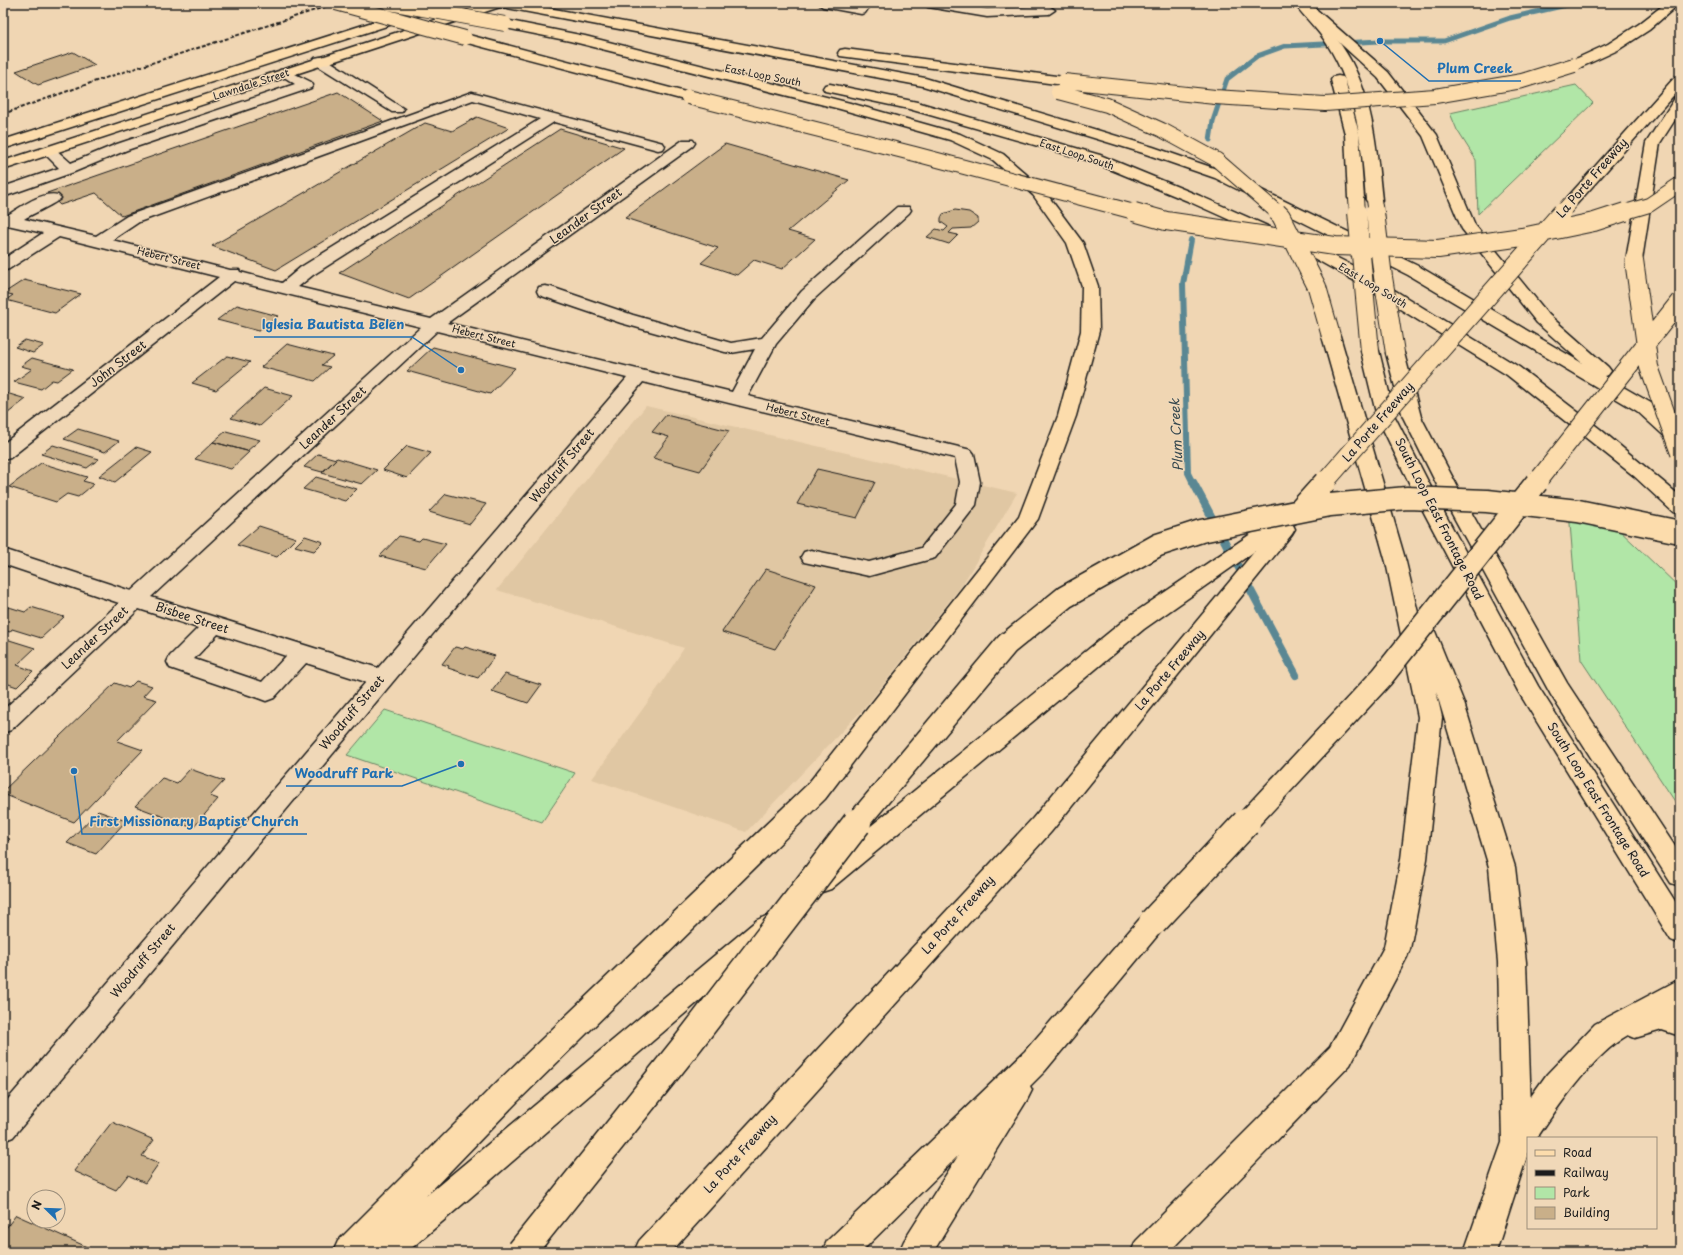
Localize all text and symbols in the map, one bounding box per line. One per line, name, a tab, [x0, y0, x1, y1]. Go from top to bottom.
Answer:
callout: Plum Creek	[1429, 56, 1521, 81]
text: Plum Creek	[1437, 58, 1513, 77]
street label: East Loop South	[724, 60, 803, 89]
street label: Lawndale Street	[211, 64, 291, 103]
street label: La Porte Freeway	[1551, 133, 1631, 221]
street label: East Loop South	[1038, 134, 1116, 173]
street label: Leander Street	[546, 183, 625, 248]
street label: Hebert Street	[136, 242, 202, 273]
street label: East Loop South	[1336, 258, 1410, 311]
callout: Iglesia Bautista Belen	[254, 312, 412, 337]
text: Iglesia Bautista Belen	[262, 314, 404, 333]
street label: Hebert Street	[451, 320, 517, 351]
street label: John Street	[85, 335, 150, 391]
street label: La Porte Freeway	[1337, 377, 1417, 465]
street label: Leander Street	[295, 381, 370, 453]
water label: Plum Creek	[1164, 397, 1187, 472]
street label: Hebert Street	[765, 398, 831, 429]
street label: Woodruff Street	[525, 424, 598, 507]
street label: South Loop East Frontage Road	[1391, 434, 1489, 603]
street label: Bisbee Street	[153, 597, 231, 637]
street label: Leander Street	[57, 601, 132, 673]
street label: La Porte Freeway	[1130, 625, 1209, 714]
street label: Woodruff Street	[315, 671, 388, 754]
street label: South Loop East Frontage Road	[1544, 718, 1654, 880]
callout: Woodruff Park	[286, 761, 402, 786]
text: Woodruff Park	[294, 763, 394, 782]
callout: First Missionary Baptist Church	[82, 809, 307, 834]
text: First Missionary Baptist Church	[89, 811, 299, 830]
street label: La Porte Freeway	[917, 871, 998, 958]
street label: Woodruff Street	[106, 919, 179, 1002]
street label: La Porte Freeway	[699, 1110, 780, 1197]
legend	[1527, 1137, 1657, 1229]
text: Road	[1563, 1143, 1592, 1161]
text: Railway	[1563, 1163, 1609, 1181]
text: Park	[1563, 1183, 1590, 1201]
north arrow	[26, 1189, 66, 1229]
text: N	[27, 1197, 46, 1212]
text: Building	[1563, 1203, 1610, 1221]

